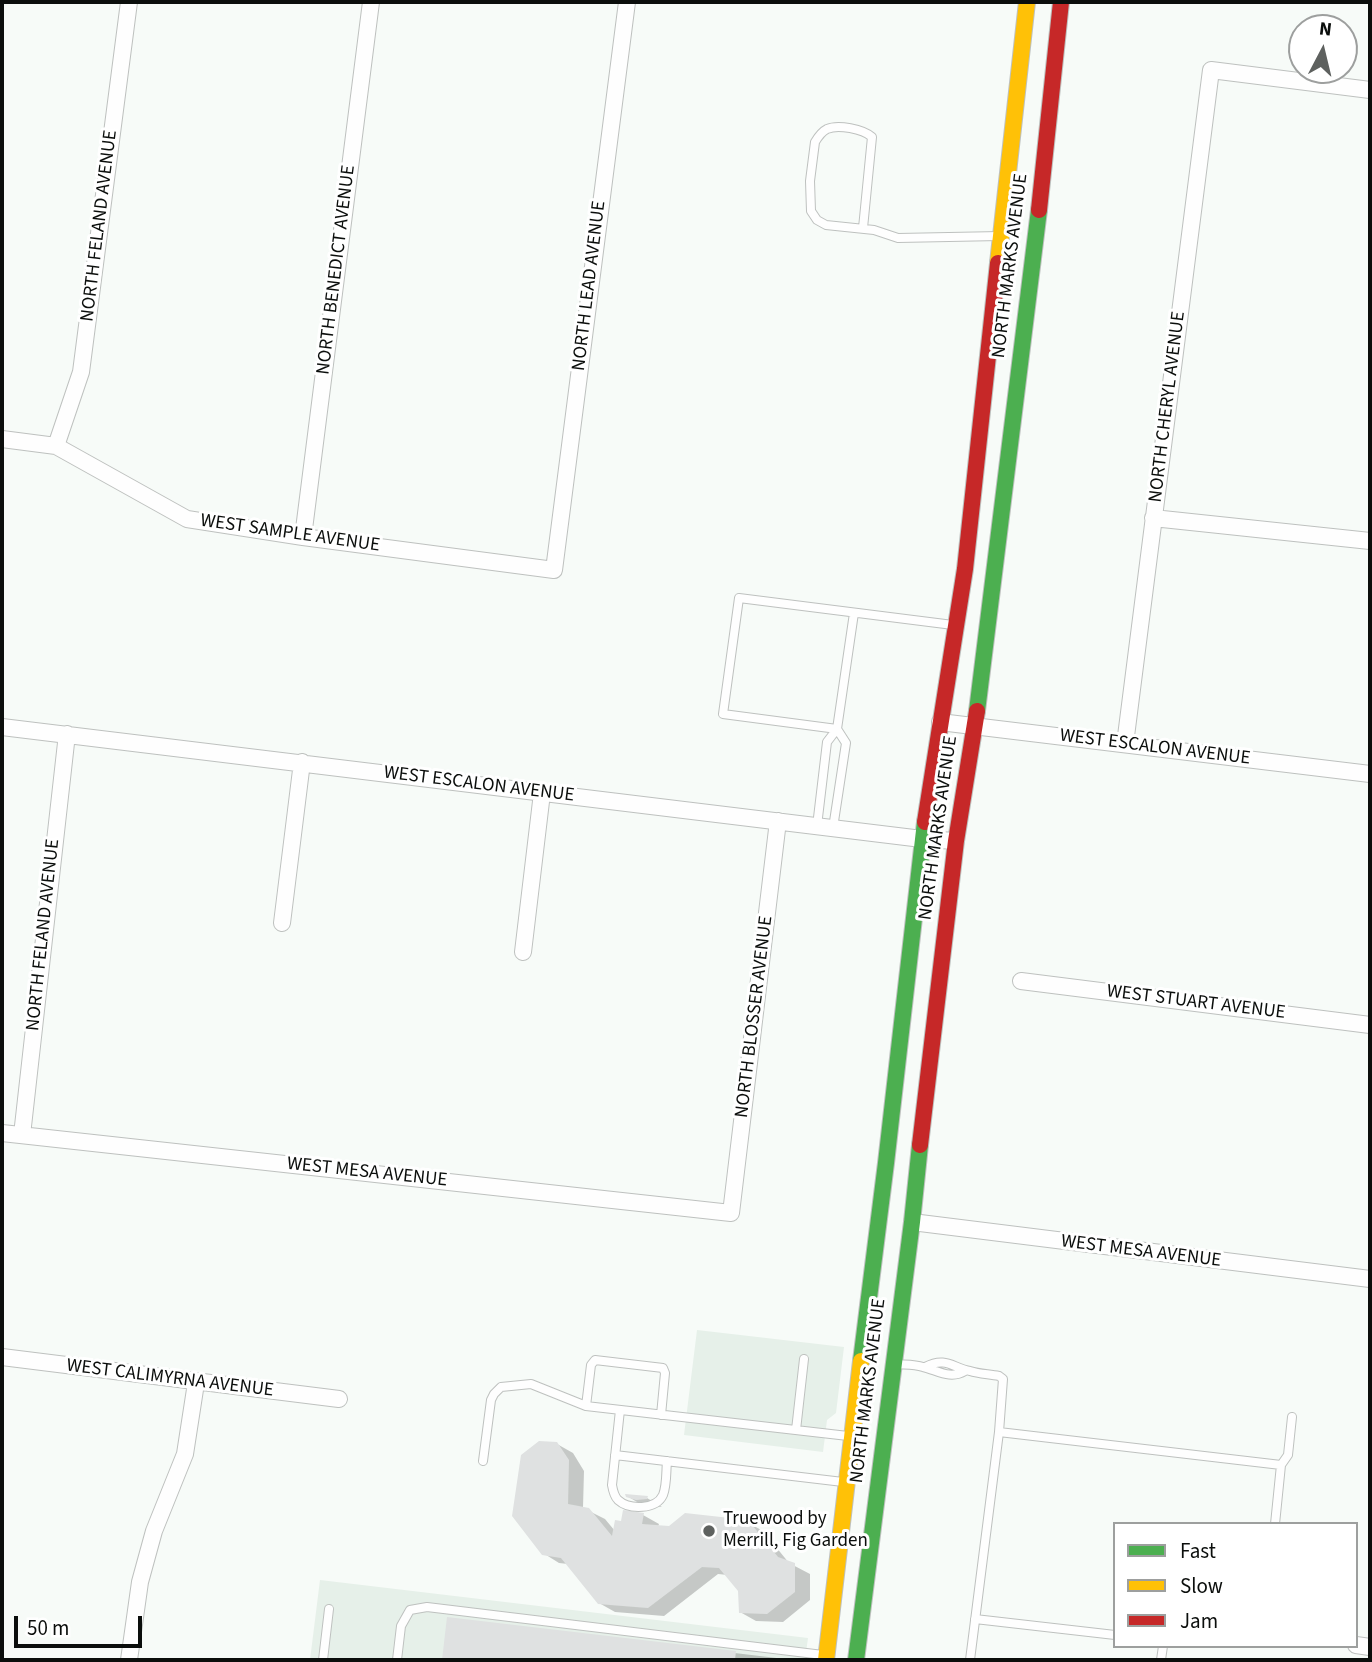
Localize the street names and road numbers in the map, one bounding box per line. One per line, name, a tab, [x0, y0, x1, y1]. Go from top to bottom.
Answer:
street label: NORTH FELAND AVENUE	[77, 129, 123, 323]
street label: NORTH BENEDICT AVENUE	[313, 164, 361, 376]
street label: NORTH MARKS AVENUE	[988, 172, 1034, 360]
street label: NORTH LEAD AVENUE	[568, 200, 612, 372]
street label: NORTH CHERYL AVENUE	[1145, 310, 1191, 504]
street label: WEST SAMPLE AVENUE	[199, 510, 381, 558]
street label: WEST ESCALON AVENUE	[1058, 725, 1252, 771]
street label: NORTH MARKS AVENUE	[915, 734, 963, 922]
street label: WEST ESCALON AVENUE	[382, 762, 576, 808]
street label: NORTH FELAND AVENUE	[23, 838, 65, 1032]
street label: NORTH BLOSSER AVENUE	[731, 915, 779, 1119]
street label: WEST STUART AVENUE	[1105, 981, 1287, 1025]
street label: WEST MESA AVENUE	[286, 1153, 448, 1193]
street label: WEST MESA AVENUE	[1060, 1231, 1222, 1273]
street label: NORTH MARKS AVENUE	[846, 1297, 892, 1485]
street label: WEST CALIMYRNA AVENUE	[65, 1355, 275, 1403]

